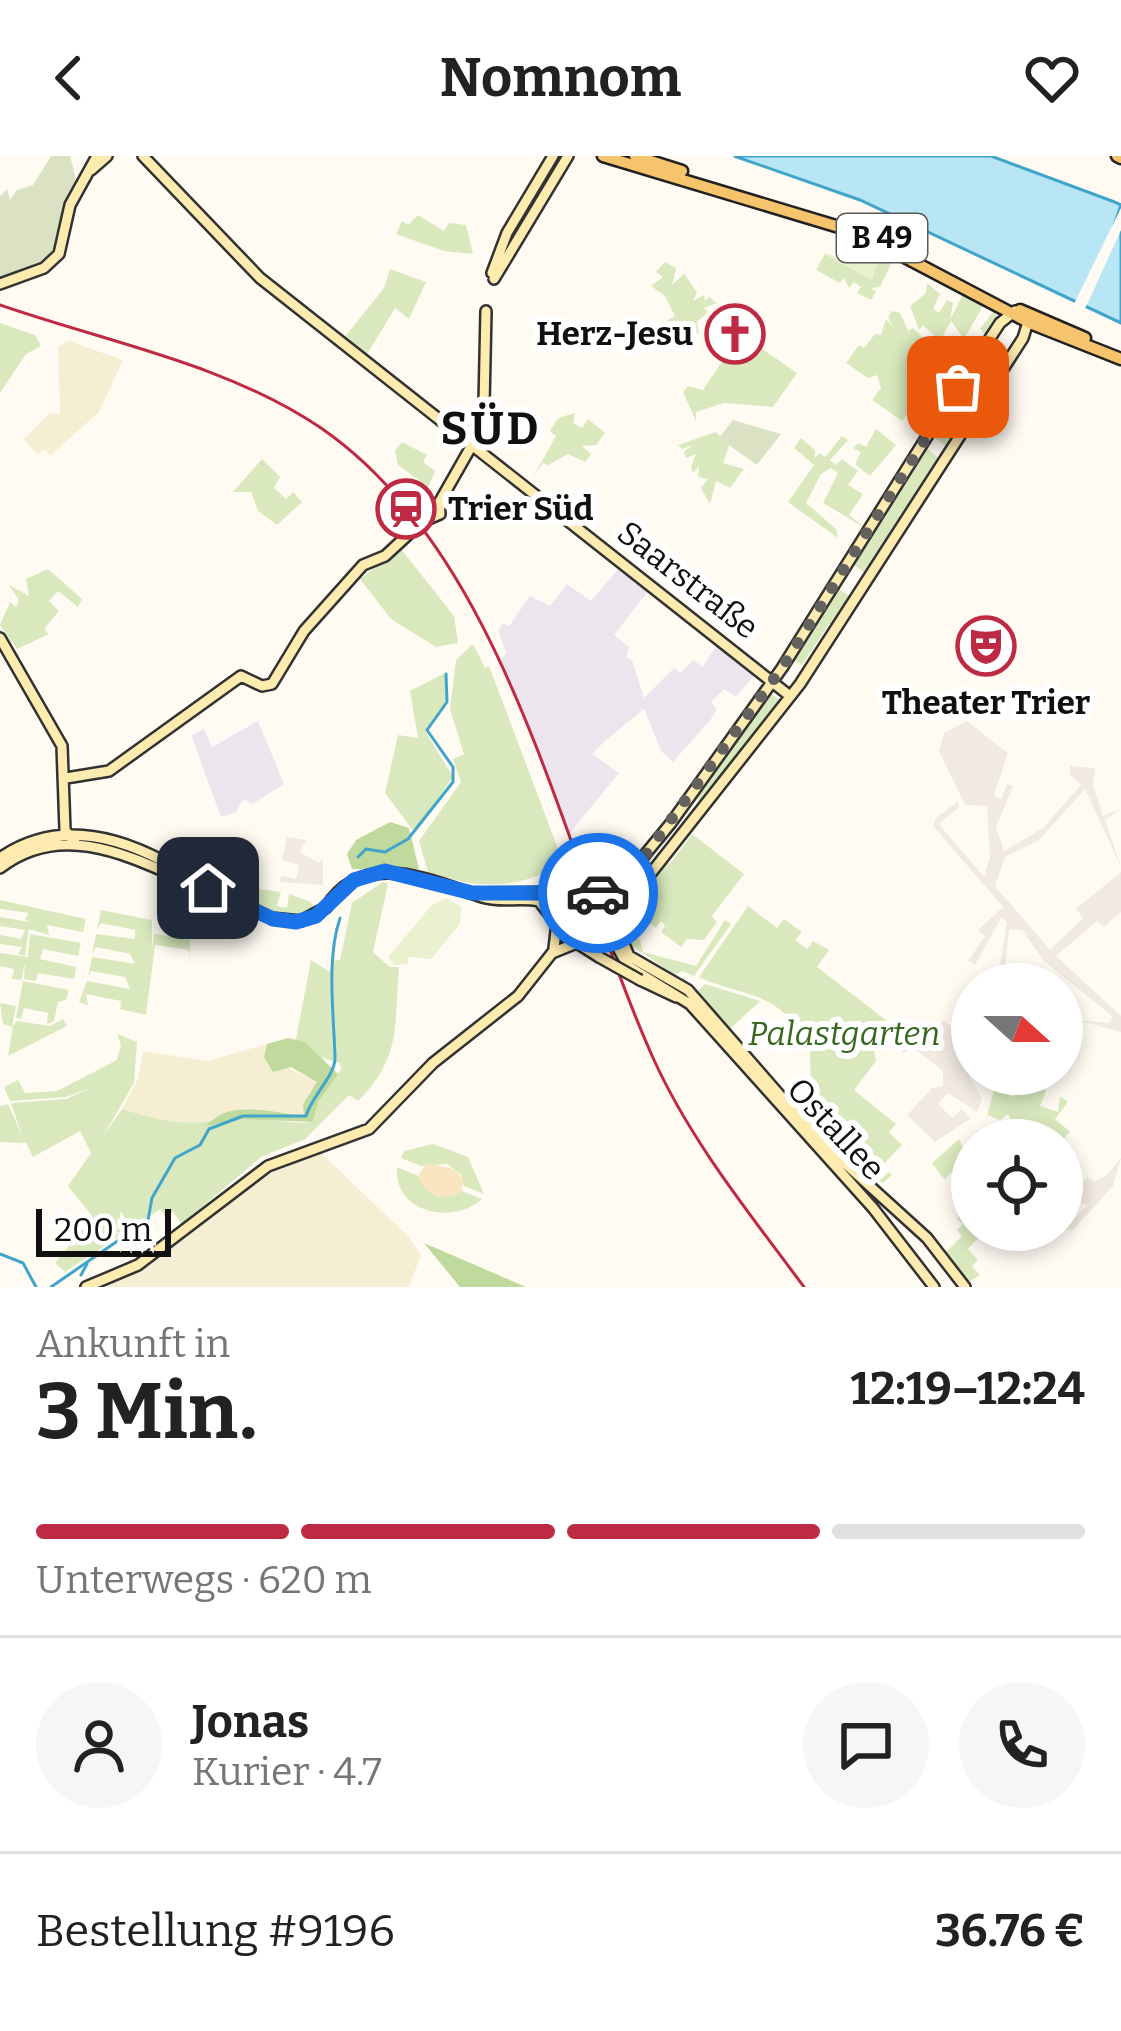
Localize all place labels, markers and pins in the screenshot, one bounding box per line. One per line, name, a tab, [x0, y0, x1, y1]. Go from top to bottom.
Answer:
church icon: Herz-Jesu	[704, 303, 766, 365]
place label: Herz-Jesu	[536, 314, 693, 354]
pin	[907, 336, 1009, 438]
station icon: Trier Süd	[375, 478, 437, 540]
place label: Trier Süd	[448, 489, 593, 529]
theatre icon: Theater Trier	[955, 615, 1017, 677]
place label: Theater Trier	[882, 683, 1091, 723]
pin	[157, 837, 259, 939]

